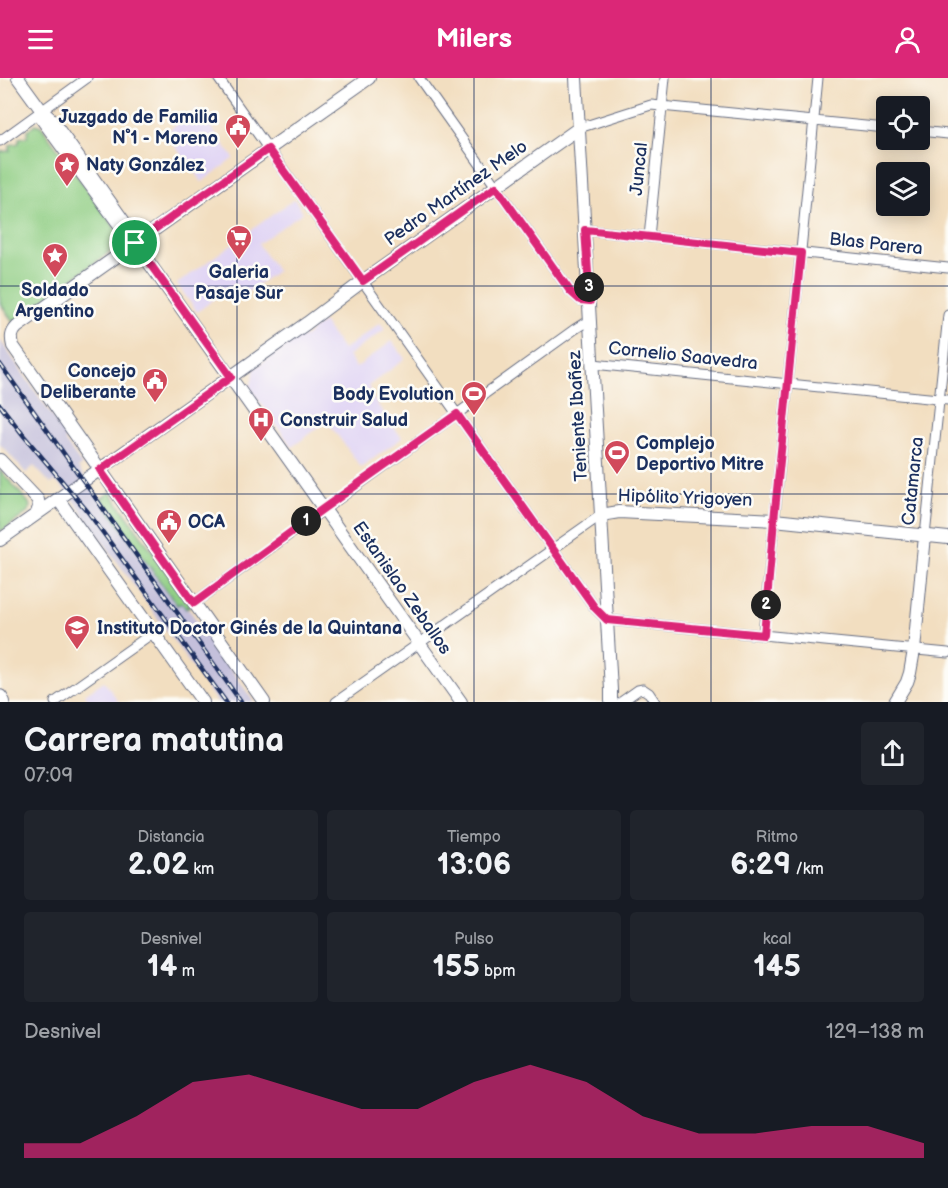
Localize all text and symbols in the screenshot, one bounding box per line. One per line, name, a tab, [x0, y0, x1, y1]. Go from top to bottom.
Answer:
icon: menu	[24, 23, 57, 56]
text: Milers	[436, 23, 512, 55]
icon: person	[891, 23, 924, 56]
map controls	[876, 96, 930, 216]
button: locate	[876, 96, 930, 150]
place label: Juzgado de Familia N˚1 - Moreno	[59, 107, 218, 149]
public building icon: Juzgado de Familia N˚1 - Moreno	[223, 112, 253, 150]
street label: Pedro Martínez Melo	[380, 136, 532, 250]
street label: Juncal	[626, 141, 652, 197]
place icon: Naty González	[52, 150, 82, 188]
place label: Naty González	[86, 155, 205, 176]
button: layers	[876, 162, 930, 216]
pin	[109, 217, 160, 268]
supermarket icon: Galeria Pasaje Sur	[224, 223, 254, 261]
icon: arrive	[118, 226, 151, 259]
street label: Blas Parera	[828, 229, 924, 259]
place icon: Soldado Argentino	[40, 241, 70, 279]
place label: Galeria Pasaje Sur	[195, 262, 284, 304]
pin: 3	[574, 272, 604, 302]
text: 3	[584, 277, 594, 296]
place label: Soldado Argentino	[15, 280, 94, 322]
street label: Cornelio Saavedra	[607, 338, 759, 374]
street label: Teniente Ibañez	[564, 350, 592, 482]
place label: Concejo Deliberante	[40, 361, 136, 403]
public building icon: Concejo Deliberante	[140, 366, 170, 404]
sports icon: Body Evolution	[459, 379, 489, 417]
place label: Body Evolution	[332, 384, 454, 405]
hospital icon: Construir Salud	[246, 405, 276, 443]
place label: Construir Salud	[280, 410, 408, 431]
place label: Complejo Deportivo Mitre	[636, 433, 764, 475]
street label: Catamarca	[898, 436, 928, 526]
sports icon: Complejo Deportivo Mitre	[602, 438, 632, 476]
street label: Hipólito Yrigoyen	[617, 485, 753, 511]
pin: 1	[291, 506, 321, 536]
public building icon: OCA	[154, 507, 184, 545]
text: 1	[303, 511, 309, 530]
place label: OCA	[188, 512, 226, 533]
street label: Estanislao Zeballos	[348, 517, 456, 659]
pin: 2	[751, 590, 781, 620]
text: 2	[761, 595, 771, 614]
school or university icon: Instituto Doctor Ginés de la Quintana	[62, 613, 92, 651]
place label: Instituto Doctor Ginés de la Quintana	[97, 618, 402, 639]
text: Carrera matutina	[24, 721, 284, 761]
button: share	[861, 722, 924, 785]
text: 07:09	[24, 764, 73, 788]
text: Distancia	[137, 828, 205, 847]
text: Tiempo	[447, 828, 501, 847]
text: Ritmo	[756, 828, 798, 847]
text: 2.02	[128, 847, 189, 883]
text: 13:06	[437, 847, 511, 883]
text: 6:29	[730, 847, 791, 883]
text: km	[189, 860, 214, 879]
text: /km	[791, 860, 824, 879]
text: Desnivel	[140, 930, 202, 949]
text: Pulso	[454, 930, 494, 949]
text: kcal	[763, 930, 791, 949]
text: 14	[147, 949, 177, 985]
text: 155	[432, 949, 480, 985]
text: 145	[753, 949, 801, 985]
text: m	[177, 962, 195, 981]
text: bpm	[480, 962, 516, 981]
text: Desnivel	[24, 1020, 101, 1044]
text: 129–138 m	[826, 1020, 924, 1044]

